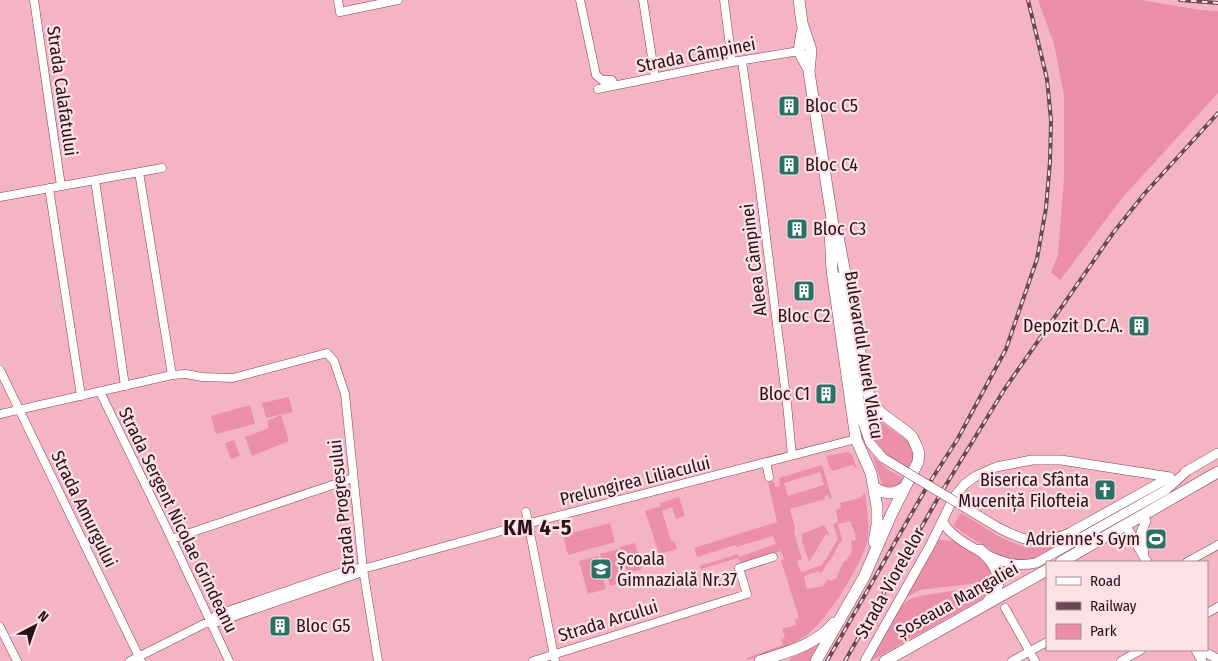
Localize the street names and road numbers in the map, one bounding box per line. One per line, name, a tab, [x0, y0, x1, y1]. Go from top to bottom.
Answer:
street label: Strada Calafatului	[42, 25, 82, 157]
street label: Strada Câmpinei	[635, 33, 757, 77]
street label: Aleea Câmpinei	[736, 202, 772, 318]
street label: Bulevardul Aurel Vlaicu	[840, 269, 888, 441]
street label: Strada Sergent Nicolae Grindeanu	[114, 404, 242, 636]
street label: Strada Progresului	[324, 439, 360, 575]
street label: Strada Amurgului	[46, 447, 122, 571]
street label: Prelungirea Liliacului	[558, 452, 712, 510]
street label: Strada Viorelelor	[850, 523, 930, 642]
street label: Șoseaua Mangaliei	[892, 557, 1022, 643]
street label: Strada Arcului	[556, 595, 660, 647]

